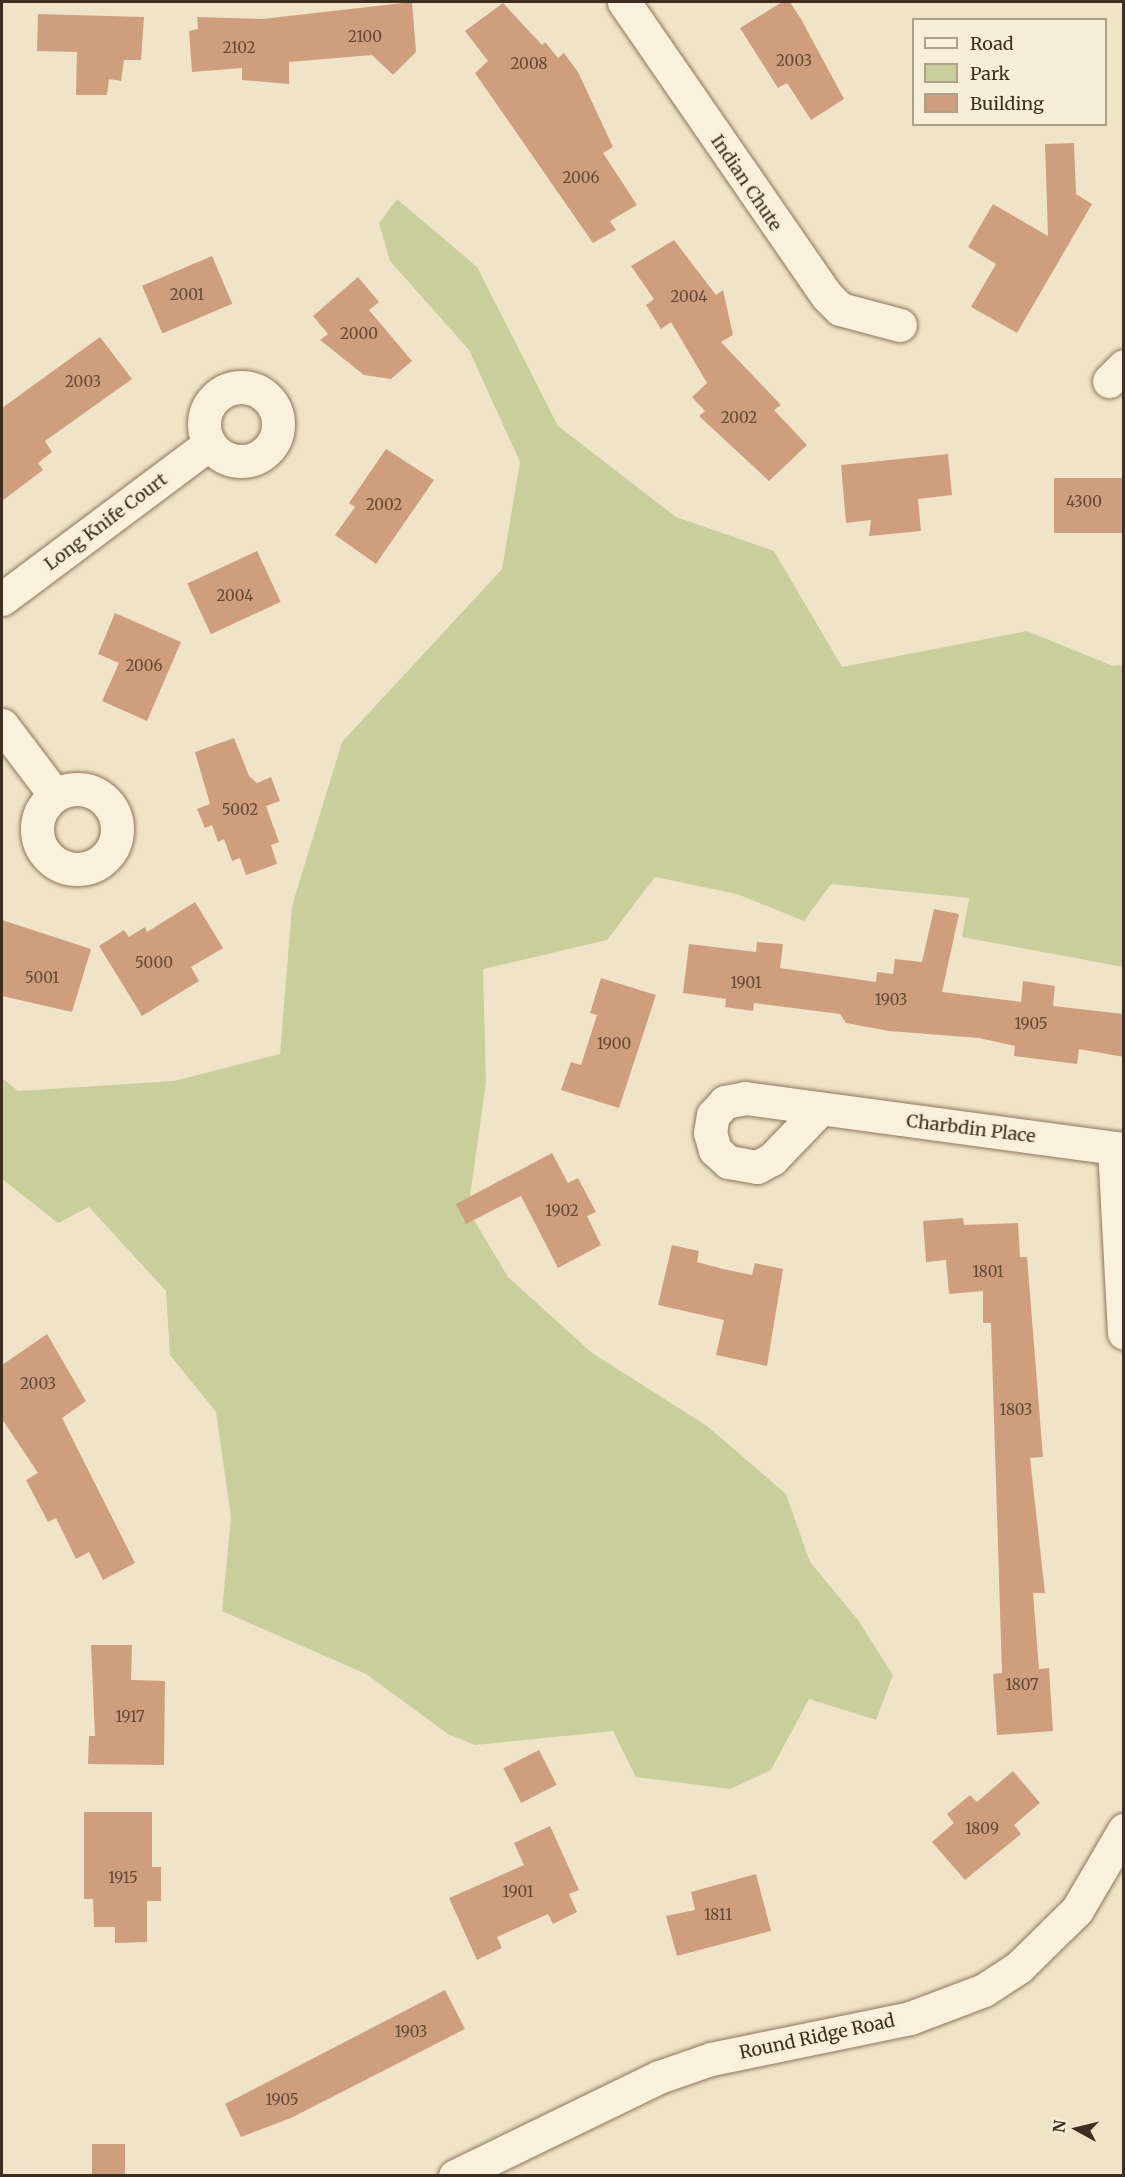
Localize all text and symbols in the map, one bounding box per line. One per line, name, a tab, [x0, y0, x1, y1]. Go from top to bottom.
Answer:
legend	[912, 18, 1107, 126]
house number: 2100	[348, 28, 382, 46]
text: Road	[970, 32, 1014, 55]
house number: 2102	[223, 39, 255, 57]
house number: 2003	[776, 52, 812, 70]
house number: 2008	[511, 55, 547, 73]
text: Park	[970, 62, 1010, 85]
text: Building	[970, 92, 1044, 115]
street label: Indian Chute	[706, 131, 786, 235]
house number: 2006	[562, 169, 600, 187]
house number: 2001	[170, 286, 204, 304]
house number: 2004	[670, 288, 708, 306]
house number: 2000	[340, 325, 378, 343]
house number: 2003	[65, 373, 101, 391]
house number: 2002	[721, 409, 757, 427]
street label: Long Knife Court	[40, 469, 172, 575]
house number: 4300	[1066, 493, 1102, 511]
house number: 2002	[366, 496, 402, 514]
house number: 2004	[216, 587, 254, 605]
house number: 2006	[125, 657, 163, 675]
house number: 5002	[222, 801, 258, 819]
house number: 5000	[135, 954, 173, 972]
house number: 5001	[25, 969, 59, 987]
house number: 1901	[730, 974, 762, 992]
house number: 1903	[875, 991, 907, 1009]
house number: 1905	[1014, 1015, 1048, 1033]
house number: 1900	[597, 1035, 631, 1053]
street label: Charbdin Place	[905, 1110, 1037, 1148]
house number: 1902	[545, 1202, 579, 1220]
house number: 1801	[972, 1263, 1004, 1281]
house number: 2003	[20, 1375, 56, 1393]
house number: 1803	[1000, 1401, 1032, 1419]
house number: 1807	[1005, 1676, 1039, 1694]
house number: 1917	[115, 1708, 145, 1726]
house number: 1809	[965, 1820, 999, 1838]
house number: 1915	[108, 1869, 138, 1887]
house number: 1901	[502, 1883, 534, 1901]
house number: 1811	[704, 1906, 732, 1924]
street label: Round Ridge Road	[737, 2010, 897, 2064]
house number: 1903	[395, 2023, 427, 2041]
house number: 1905	[265, 2091, 299, 2109]
north arrow	[1047, 2099, 1107, 2159]
text: N	[1048, 2119, 1070, 2134]

